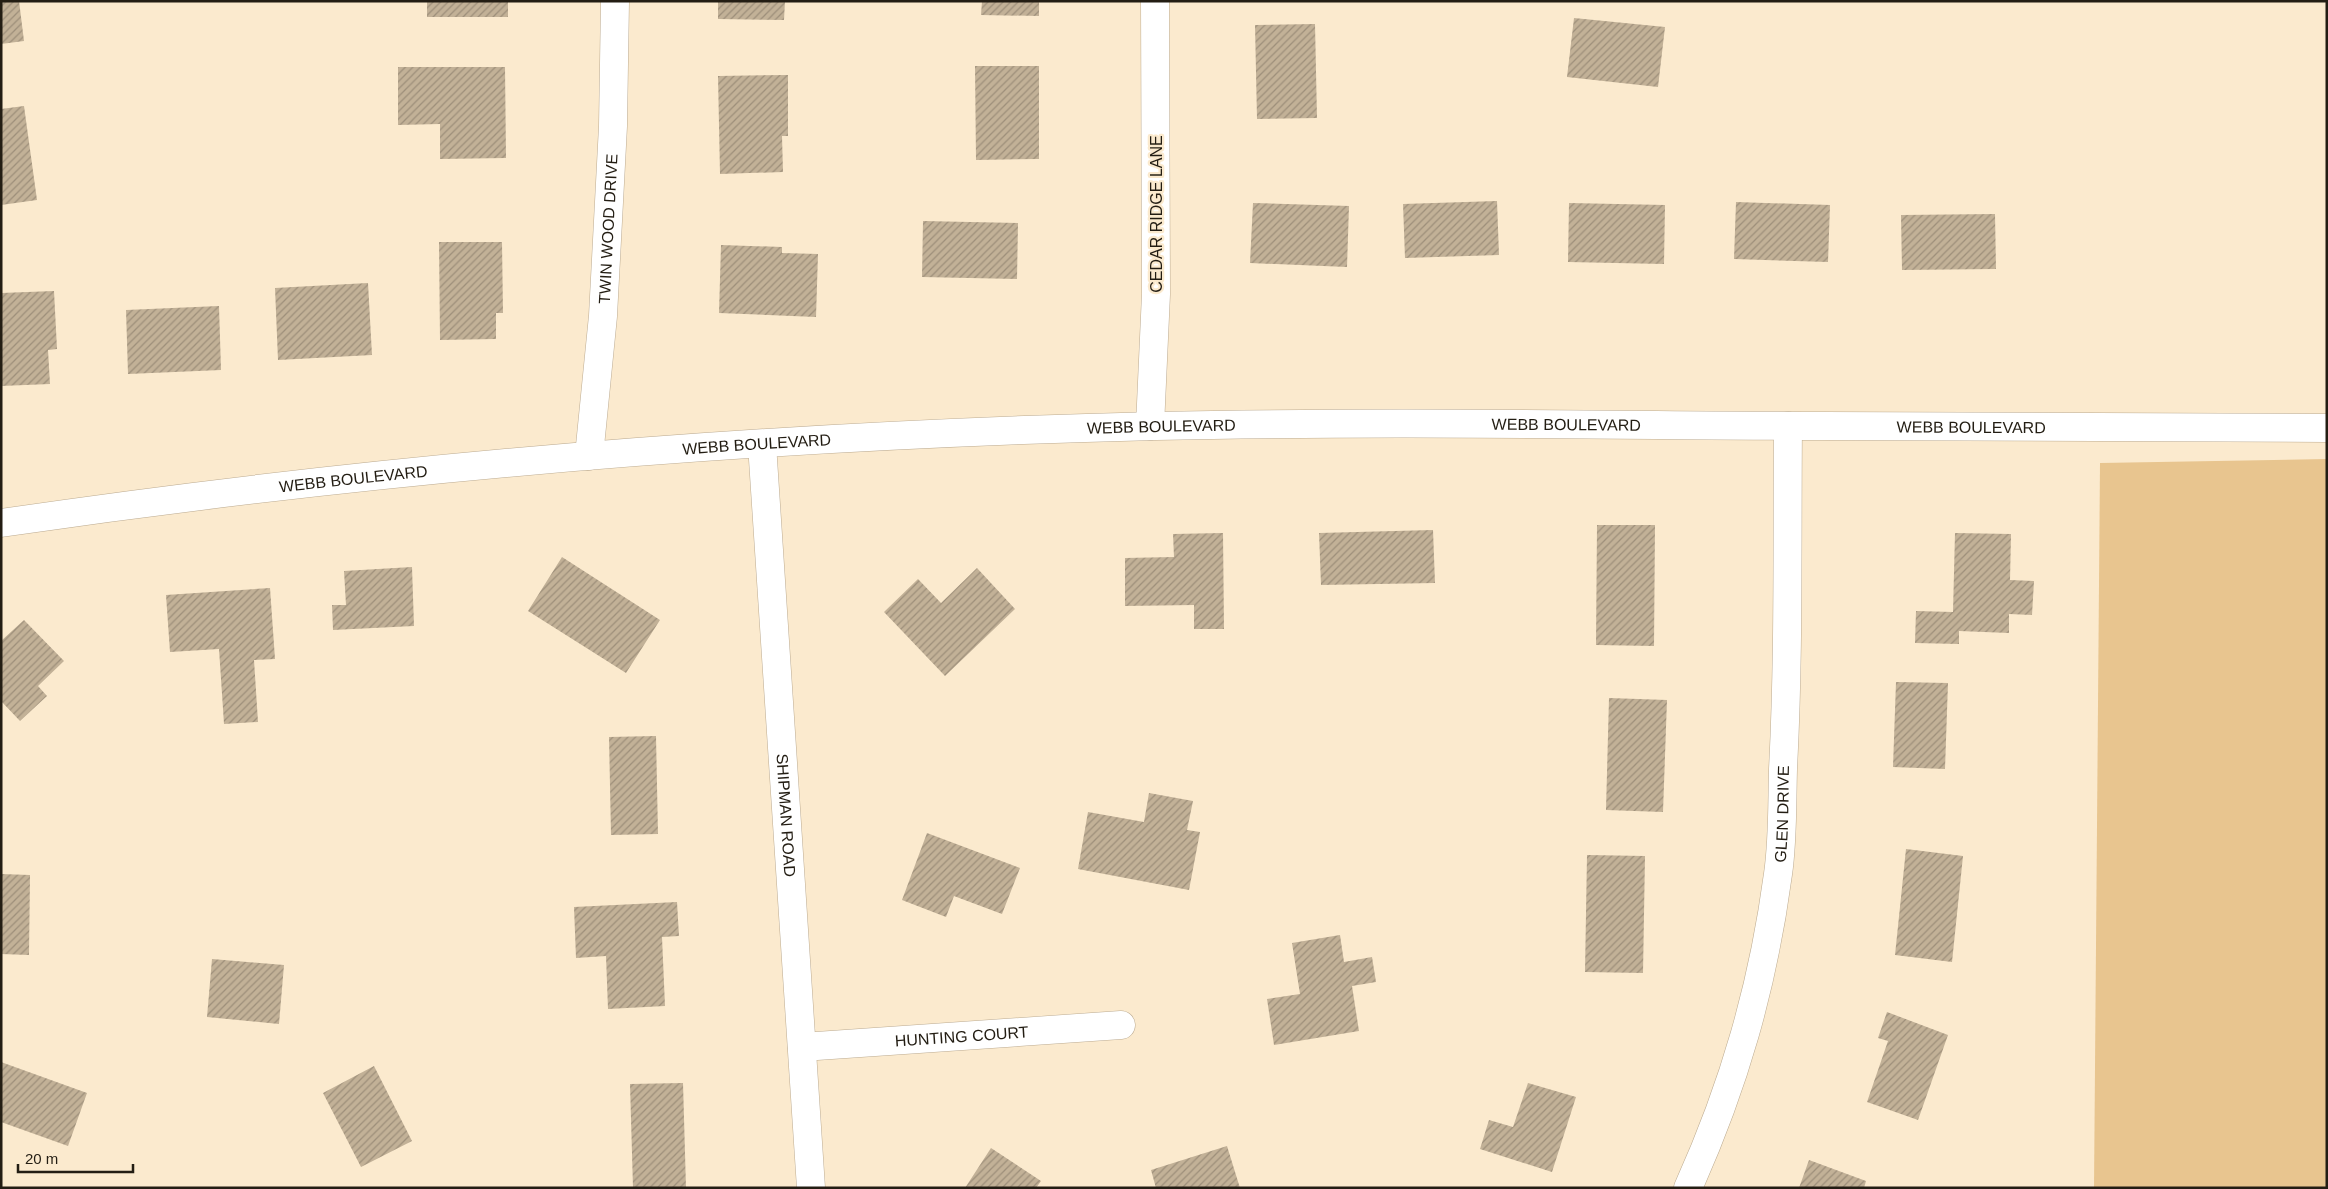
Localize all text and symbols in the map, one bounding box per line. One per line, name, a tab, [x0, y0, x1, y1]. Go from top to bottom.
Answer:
street label: CEDAR RIDGE LANE	[1148, 135, 1165, 293]
street label: TWIN WOOD DRIVE	[595, 153, 620, 304]
street label: WEBB BOULEVARD	[1492, 415, 1641, 433]
street label: WEBB BOULEVARD	[1086, 416, 1236, 436]
street label: WEBB BOULEVARD	[1897, 418, 2046, 436]
street label: WEBB BOULEVARD	[682, 431, 832, 457]
street label: WEBB BOULEVARD	[278, 462, 428, 495]
street label: SHIPMAN ROAD	[774, 753, 799, 877]
street label: GLEN DRIVE	[1771, 765, 1792, 863]
street label: HUNTING COURT	[894, 1023, 1029, 1049]
scale bar	[18, 1142, 132, 1174]
text: 20 m	[25, 1150, 58, 1167]

